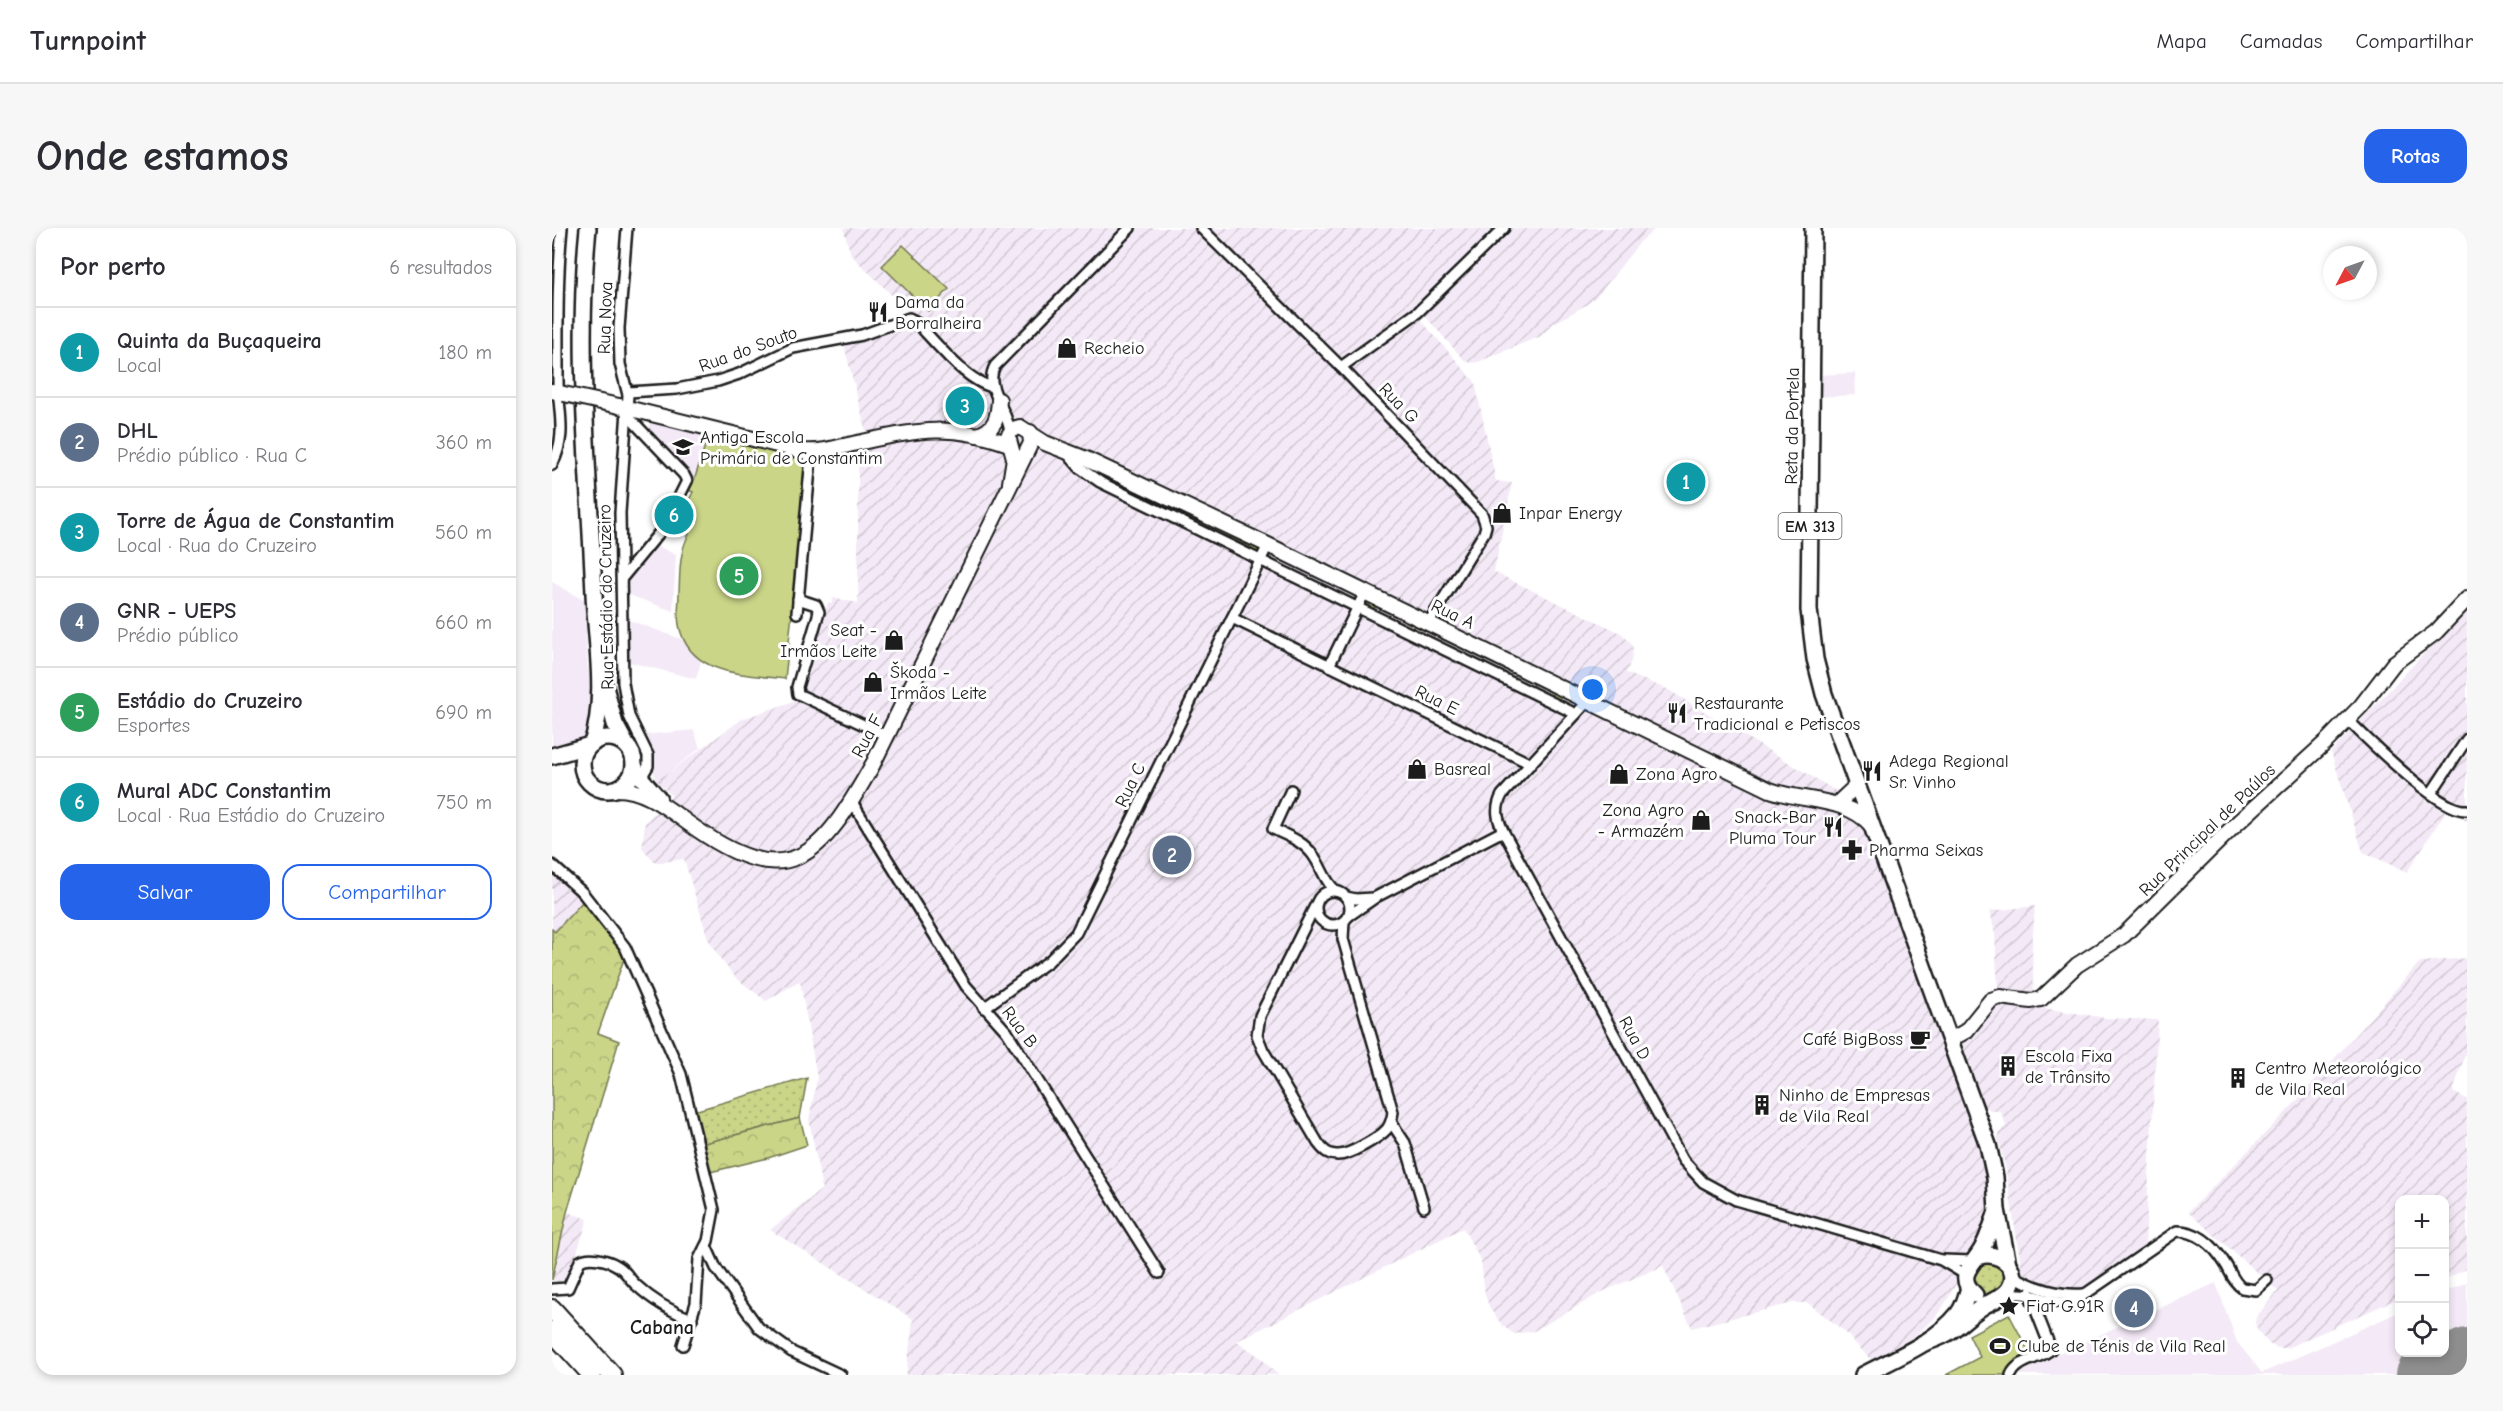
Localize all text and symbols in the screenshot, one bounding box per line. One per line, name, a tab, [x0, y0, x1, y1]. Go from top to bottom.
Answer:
text: Turnpoint	[30, 25, 146, 57]
text: Mapa	[2156, 29, 2207, 53]
text: Camadas	[2240, 29, 2323, 53]
text: Compartilhar	[2356, 29, 2473, 53]
button: Rotas	[2364, 129, 2467, 183]
text: Onde estamos	[36, 132, 289, 181]
north arrow	[2323, 246, 2377, 300]
text: Por perto	[60, 252, 166, 282]
text: 6 resultados	[389, 256, 492, 279]
street label: Rua Nova	[594, 281, 617, 355]
place label: Dama da Borralheira	[895, 292, 982, 334]
restaurant icon: Dama da Borralheira	[866, 300, 890, 324]
street label: Rua do Souto	[696, 322, 800, 377]
text: Quinta da Buçaqueira	[117, 328, 322, 354]
shop icon: Recheio	[1055, 336, 1079, 360]
place label: Recheio	[1084, 338, 1144, 359]
text: 1	[76, 341, 83, 364]
text: 180 m	[438, 341, 492, 364]
text: Local	[117, 354, 162, 377]
street label: Reta da Portela	[1781, 367, 1804, 485]
street label: Rua G	[1374, 379, 1423, 428]
pin: 3	[946, 384, 984, 429]
text: DHL	[117, 418, 158, 444]
place label: Antiga Escola Primária de Constantim	[700, 427, 883, 469]
text: 2	[75, 431, 84, 454]
text: 360 m	[436, 431, 492, 454]
school or university icon: Antiga Escola Primária de Constantim	[671, 435, 695, 459]
text: Prédio público · Rua C	[117, 444, 307, 467]
pin: 1	[1666, 460, 1706, 504]
pin: 6	[654, 492, 694, 538]
shop icon: Inpar Energy	[1490, 501, 1514, 525]
place label: Inpar Energy	[1519, 503, 1623, 524]
street label: Rua Estádio do Cruzeiro	[594, 504, 619, 690]
text: Torre de Água de Constantim	[117, 508, 394, 534]
road number: EM 313	[1778, 513, 1842, 539]
text: 3	[75, 521, 84, 544]
text: 560 m	[435, 521, 492, 544]
text: Local · Rua do Cruzeiro	[117, 534, 317, 557]
pin: 5	[720, 554, 759, 598]
street label: Rua A	[1428, 595, 1478, 634]
text: GNR - UEPS	[117, 598, 236, 624]
text: 4	[75, 611, 84, 634]
text: 660 m	[435, 611, 492, 634]
place label: Seat - Irmãos Leite	[780, 620, 877, 662]
text: Prédio público	[117, 624, 239, 647]
shop icon: Seat - Irmãos Leite	[882, 628, 906, 652]
place label: Škoda - Irmãos Leite	[890, 661, 987, 704]
shop icon: Škoda - Irmãos Leite	[861, 670, 885, 694]
your location	[1578, 675, 1607, 704]
street label: Rua E	[1411, 681, 1462, 720]
text: Estádio do Cruzeiro	[117, 688, 303, 714]
place label: Restaurante Tradicional e Petiscos	[1694, 693, 1860, 735]
text: 5	[74, 701, 85, 724]
text: 690 m	[435, 701, 492, 724]
restaurant icon: Restaurante Tradicional e Petiscos	[1665, 701, 1689, 725]
street label: Rua F	[847, 711, 888, 761]
text: Esportes	[117, 714, 190, 737]
place label: Adega Regional Sr. Vinho	[1889, 751, 2009, 793]
shop icon: Basreal	[1405, 757, 1429, 781]
place label: Basreal	[1434, 759, 1491, 780]
restaurant icon: Adega Regional Sr. Vinho	[1860, 759, 1884, 783]
street label: Rua C	[1111, 760, 1150, 811]
street label: Rua Principal de Paúlos	[2135, 760, 2280, 901]
shop icon: Zona Agro	[1607, 762, 1631, 786]
place label: Zona Agro	[1636, 764, 1718, 785]
text: Mural ADC Constantim	[117, 778, 331, 804]
text: 6	[74, 791, 85, 814]
text: 750 m	[436, 791, 492, 814]
place label: Zona Agro - Armazém	[1598, 800, 1684, 842]
text: Local · Rua Estádio do Cruzeiro	[117, 804, 385, 827]
place label: Snack-Bar Pluma Tour	[1729, 807, 1817, 849]
shop icon: Zona Agro - Armazém	[1689, 808, 1713, 832]
restaurant icon: Snack-Bar Pluma Tour	[1821, 815, 1845, 839]
pin: 2	[1152, 832, 1192, 878]
pharmacy icon: Pharma Seixas	[1840, 838, 1864, 862]
place label: Pharma Seixas	[1869, 840, 1983, 861]
button: Salvar	[60, 864, 270, 920]
button: Compartilhar	[282, 864, 492, 920]
street label: Rua B	[997, 1002, 1042, 1052]
street label: Rua D	[1614, 1013, 1655, 1064]
cafe icon: Café BigBoss	[1908, 1027, 1932, 1051]
place label: Café BigBoss	[1803, 1029, 1903, 1050]
place label: Escola Fixa de Trânsito	[2025, 1046, 2113, 1088]
building icon: Escola Fixa de Trânsito	[1996, 1054, 2020, 1078]
place label: Centro Meteorológico de Vila Real	[2255, 1058, 2421, 1100]
building icon: Centro Meteorológico de Vila Real	[2226, 1066, 2250, 1090]
place label: Ninho de Empresas de Vila Real	[1779, 1085, 1930, 1127]
building icon: Ninho de Empresas de Vila Real	[1750, 1093, 1774, 1117]
map controls	[2395, 1195, 2449, 1357]
button: +	[2395, 1195, 2449, 1249]
button: −	[2395, 1249, 2449, 1303]
pin: 4	[2114, 1286, 2154, 1330]
place icon: Fiat G.91R	[1997, 1294, 2021, 1318]
place label: Fiat G.91R	[2026, 1296, 2104, 1317]
button: locate	[2395, 1303, 2449, 1357]
district label: Cabana	[630, 1316, 694, 1339]
sports icon: Clube de Ténis de Vila Real	[1988, 1334, 2012, 1358]
place label: Clube de Ténis de Vila Real	[2017, 1336, 2226, 1357]

